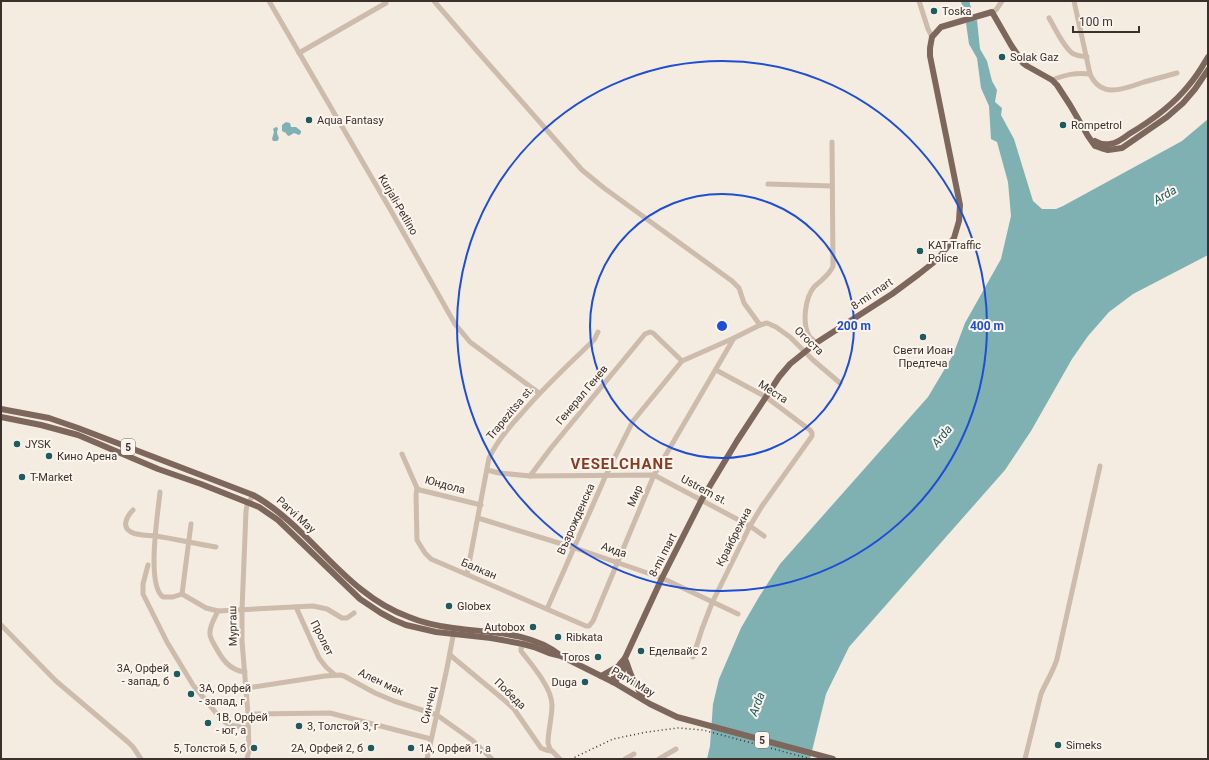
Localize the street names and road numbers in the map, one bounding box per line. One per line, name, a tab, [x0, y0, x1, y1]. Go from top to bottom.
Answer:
street label: Kurjali-Petlino	[375, 172, 421, 238]
street label: 8-mi mart	[849, 275, 896, 313]
street label: Огоста	[792, 324, 826, 358]
street label: Генерал Генев	[553, 363, 611, 427]
street label: Места	[756, 378, 790, 406]
street label: Trapezitsa st.	[484, 383, 536, 442]
road number: 5	[121, 439, 135, 455]
street label: Ustrem st.	[679, 472, 729, 508]
street label: Юндола	[423, 473, 467, 497]
street label: Възрожденска	[554, 481, 598, 557]
street label: Мир	[625, 483, 645, 509]
street label: Parvi May	[274, 494, 319, 536]
street label: Крайбрежна	[714, 505, 754, 569]
street label: 8-mi mart	[646, 531, 680, 579]
street label: Аида	[600, 540, 628, 560]
street label: Балкан	[459, 556, 499, 582]
street label: Мургаш	[226, 606, 240, 646]
street label: Пролет	[308, 618, 337, 658]
street label: Parvi May	[609, 664, 658, 700]
street label: Ален мак	[356, 666, 406, 698]
street label: Победа	[492, 676, 528, 712]
street label: Синчец	[418, 684, 440, 725]
road number: 5	[755, 732, 769, 748]

